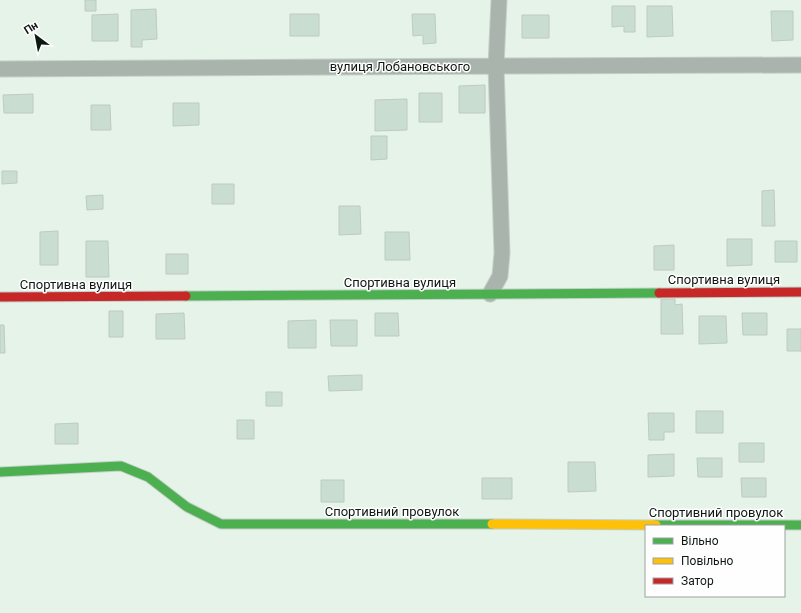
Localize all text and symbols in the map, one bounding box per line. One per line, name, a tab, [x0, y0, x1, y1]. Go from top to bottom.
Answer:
north arrow	[16, 16, 56, 56]
text: Пн	[22, 19, 40, 37]
street label: вулиця Лобановського	[330, 59, 470, 74]
street label: Спортивна вулиця	[668, 272, 780, 287]
street label: Спортивна вулиця	[344, 275, 456, 290]
street label: Спортивна вулиця	[20, 277, 132, 292]
street label: Спортивний провулок	[325, 504, 459, 519]
street label: Спортивний провулок	[649, 505, 783, 520]
legend	[645, 525, 785, 597]
text: Вільно	[681, 534, 719, 548]
text: Повільно	[681, 554, 734, 568]
text: Затор	[681, 574, 714, 588]

